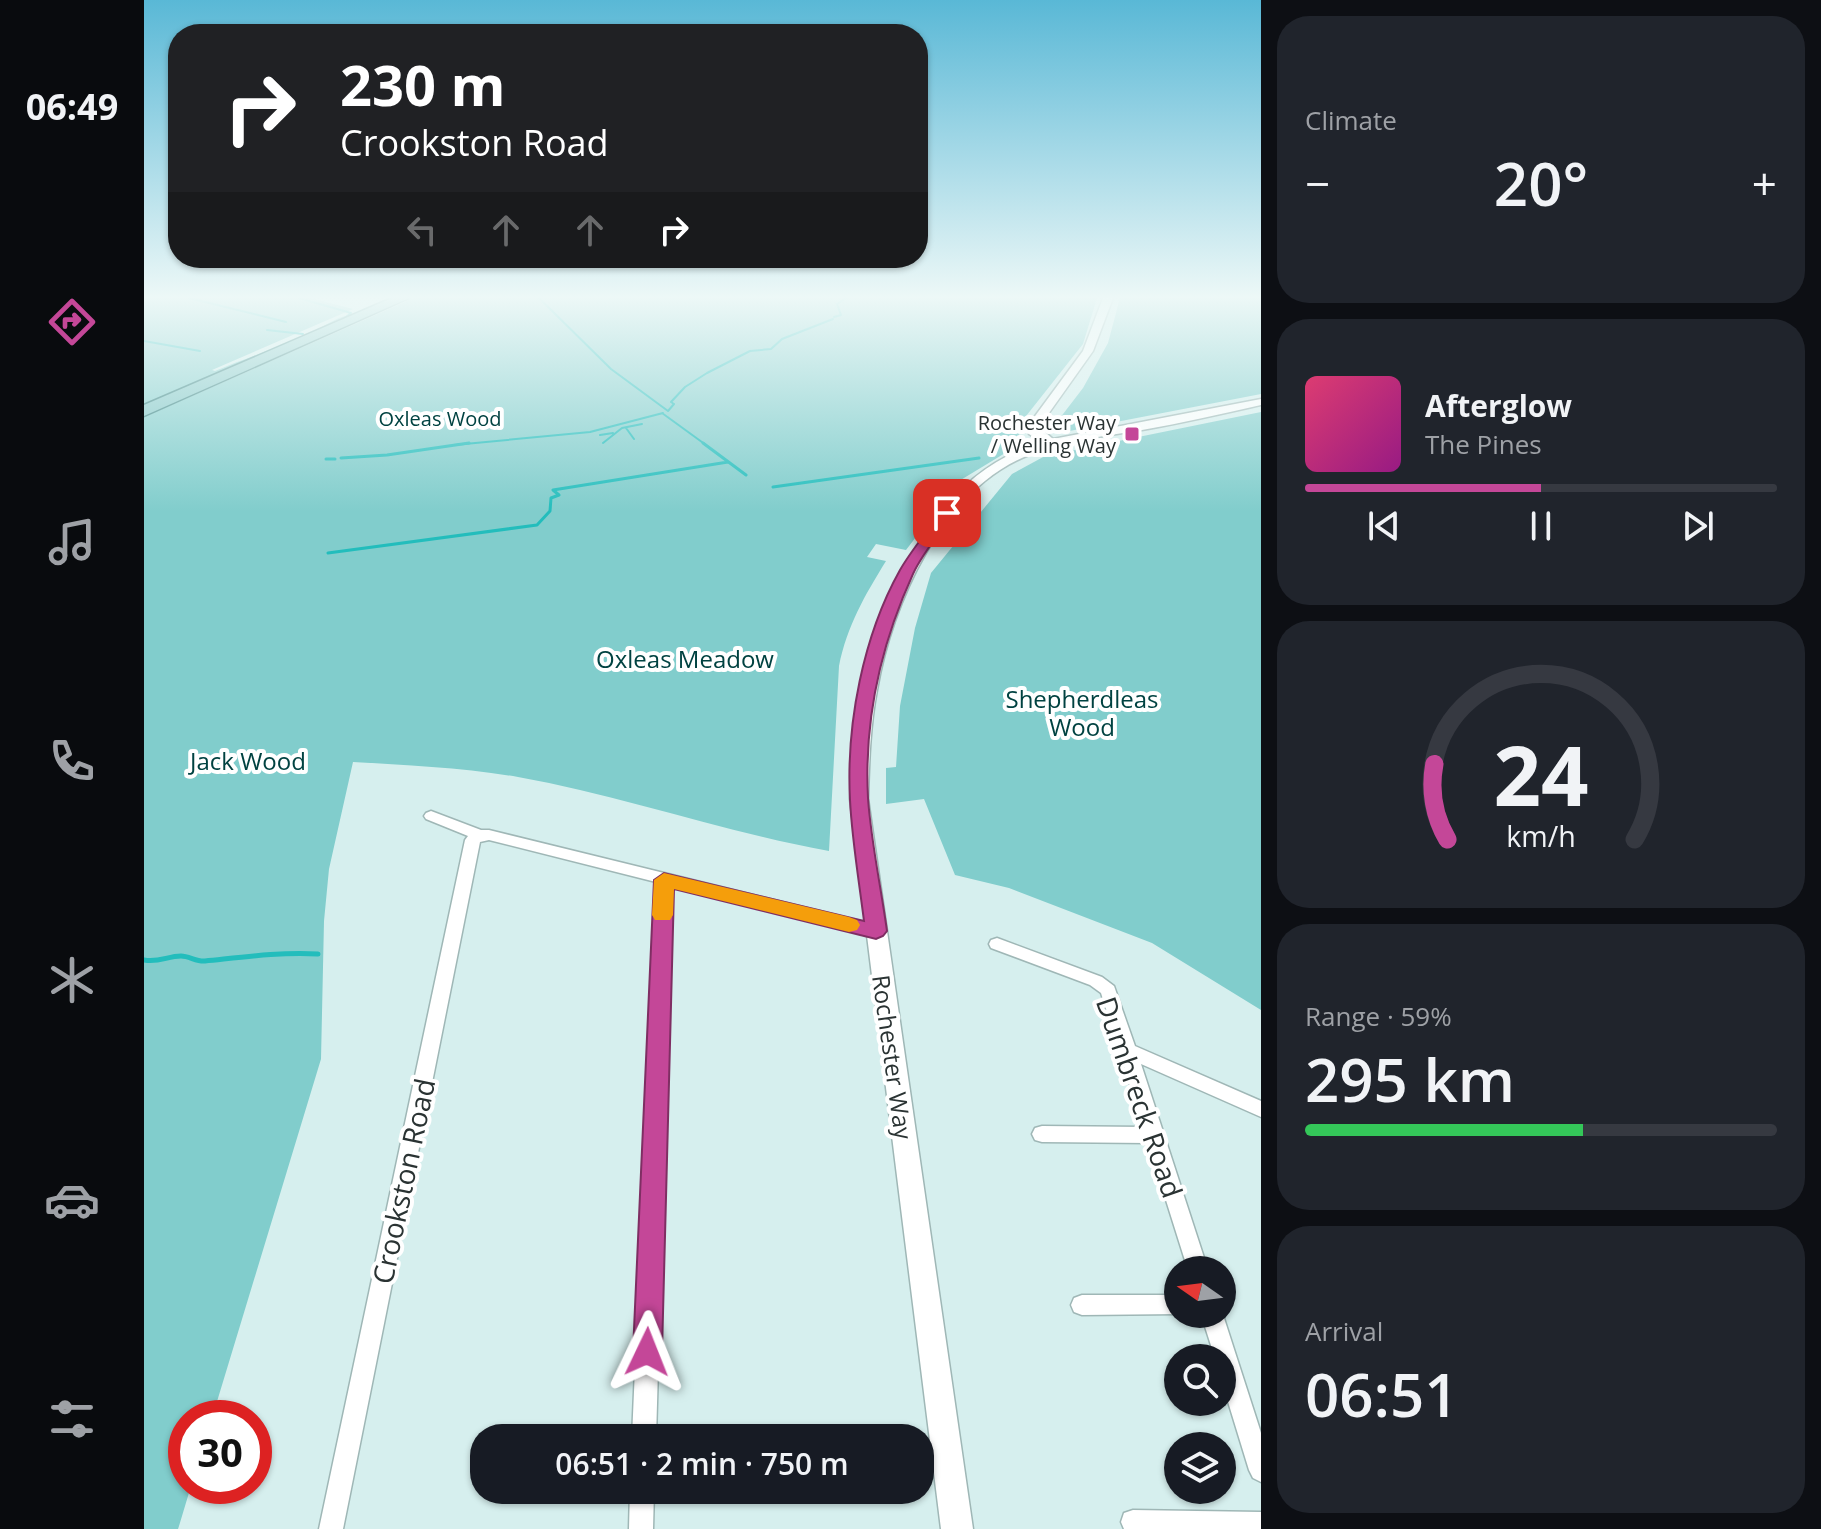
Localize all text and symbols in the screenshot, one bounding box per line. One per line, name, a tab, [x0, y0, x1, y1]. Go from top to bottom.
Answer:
text: 230 m	[340, 46, 506, 122]
icon: right	[208, 56, 312, 160]
text: 06:49	[26, 82, 118, 131]
text: Climate	[1305, 102, 1397, 138]
text: Crookston Road	[340, 118, 609, 167]
text: 20°	[1494, 142, 1588, 224]
text: −	[1305, 153, 1330, 213]
text: +	[1752, 153, 1777, 213]
icon: left	[400, 208, 444, 252]
icon: ahead	[484, 208, 528, 252]
icon: ahead	[568, 208, 612, 252]
icon: right	[652, 208, 696, 252]
icon: directions	[44, 294, 100, 350]
text: Afterglow	[1425, 385, 1572, 426]
park label: Oxleas Wood	[379, 405, 501, 432]
place label: Rochester Way / Welling Way	[978, 409, 1117, 459]
marker: Rochester Way / Welling Way	[1123, 425, 1141, 443]
text: The Pines	[1425, 426, 1542, 462]
pin	[913, 479, 981, 547]
icon: arrive	[925, 491, 969, 535]
icon: previous	[1362, 504, 1406, 548]
icon: pause	[1519, 504, 1563, 548]
icon: next	[1676, 504, 1720, 548]
icon: music	[44, 514, 100, 570]
park label: Oxleas Meadow	[596, 642, 774, 675]
park label: Shepherdleas Wood	[1005, 682, 1159, 743]
text: 24	[1493, 717, 1589, 830]
icon: phone	[44, 733, 100, 789]
park label: Jack Wood	[188, 744, 306, 777]
text: km/h	[1506, 817, 1576, 856]
icon: climate	[44, 952, 100, 1008]
street label: Rochester Way	[865, 973, 921, 1142]
street label: Dumbreck Road	[1088, 992, 1192, 1202]
text: Range · 59%	[1305, 998, 1452, 1034]
text: 295 km	[1305, 1038, 1515, 1120]
street label: Crookston Road	[363, 1075, 443, 1287]
icon: car	[44, 1172, 100, 1228]
north arrow	[1164, 1256, 1236, 1328]
map controls	[1164, 1256, 1236, 1504]
position arrow	[605, 1310, 689, 1394]
text: Arrival	[1305, 1313, 1383, 1349]
button: search	[1164, 1344, 1236, 1416]
text: 06:51	[1305, 1353, 1459, 1435]
icon: filters	[44, 1391, 100, 1447]
speed limit sign: 30	[168, 1400, 272, 1504]
button: layers	[1164, 1432, 1236, 1504]
text: 06:51 · 2 min · 750 m	[555, 1443, 849, 1484]

